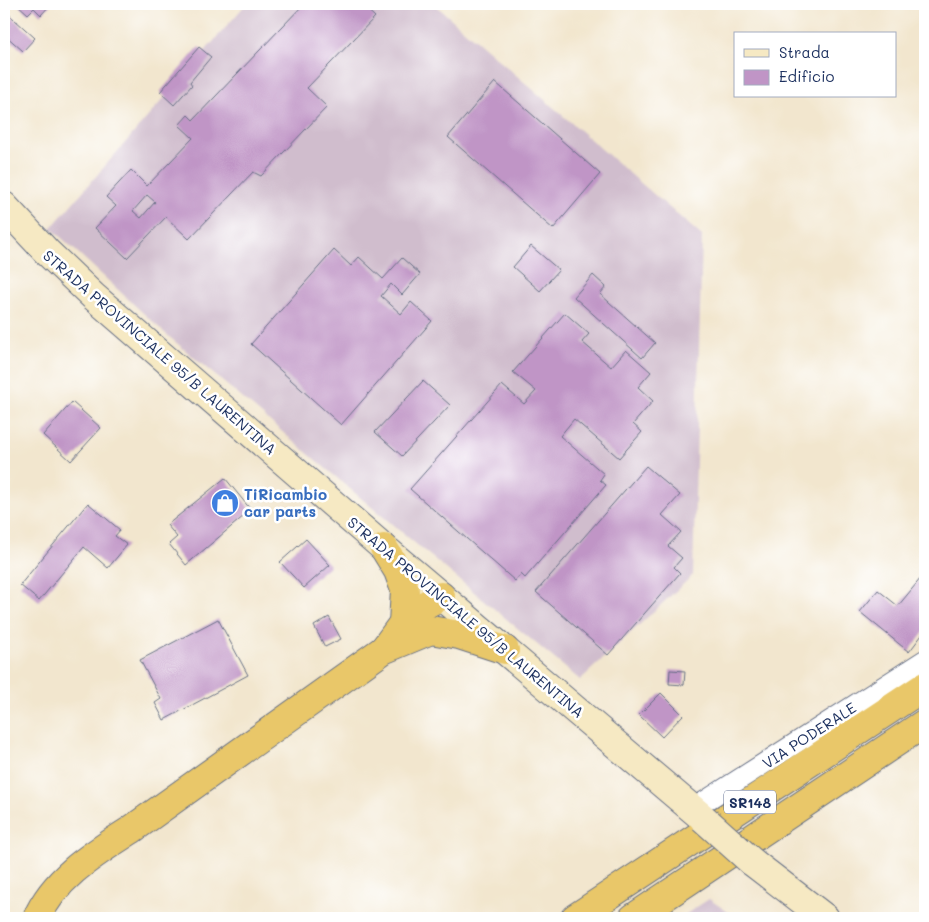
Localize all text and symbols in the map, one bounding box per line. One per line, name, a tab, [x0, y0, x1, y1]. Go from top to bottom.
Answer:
legend	[734, 32, 896, 98]
text: Strada	[779, 42, 830, 62]
text: Edificio	[779, 66, 835, 86]
street label: STRADA PROVINCIALE 95/B LAURENTINA	[39, 245, 281, 459]
place label: TiRicambio car parts	[244, 484, 327, 521]
shop icon: TiRicambio car parts	[210, 488, 240, 518]
street label: STRADA PROVINCIALE 95/B LAURENTINA	[344, 512, 588, 722]
street label: VIA PODERALE	[758, 697, 860, 773]
road number: SR148	[724, 790, 776, 814]

